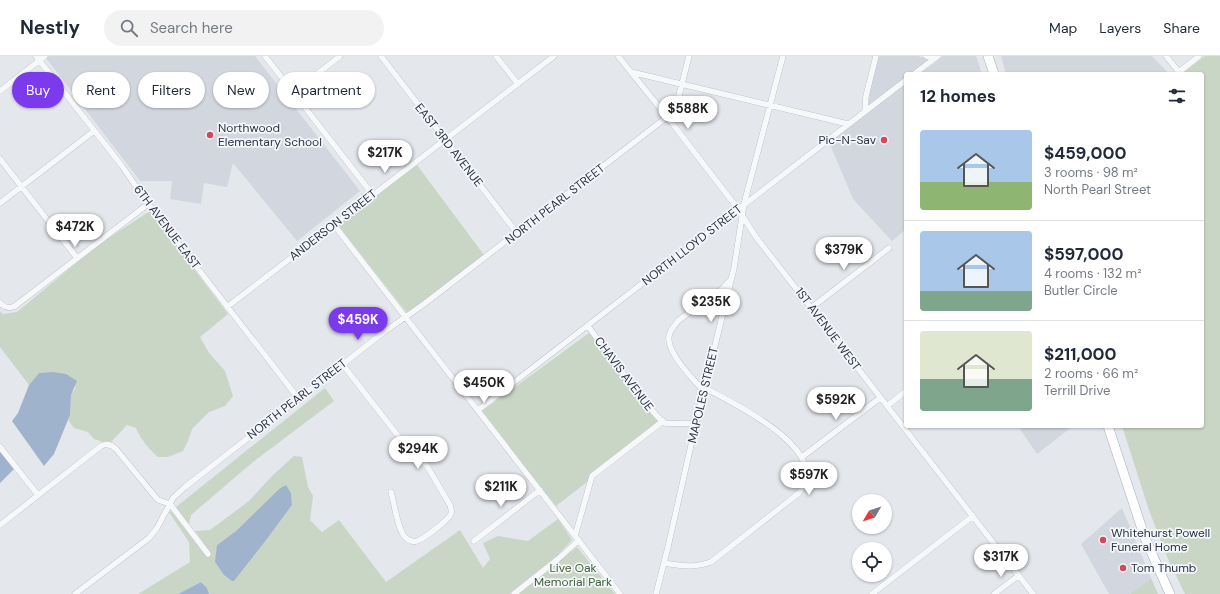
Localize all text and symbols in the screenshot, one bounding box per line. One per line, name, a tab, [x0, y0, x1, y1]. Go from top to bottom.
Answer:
search box	[104, 10, 384, 46]
text: Nestly	[20, 15, 80, 40]
icon: search	[118, 17, 140, 39]
text: Search here	[150, 18, 233, 38]
text: Map	[1049, 19, 1077, 37]
text: Layers	[1099, 19, 1141, 37]
text: Share	[1163, 19, 1200, 37]
chip: Buy	[12, 72, 64, 108]
chip: Rent	[72, 72, 130, 108]
chip: Filters	[138, 72, 205, 108]
chip: New	[213, 72, 269, 108]
chip: Apartment	[277, 72, 375, 108]
text: 12 homes	[920, 85, 996, 107]
icon: filters	[1166, 85, 1188, 107]
pin: $588K	[660, 96, 716, 130]
street label: EAST 3RD AVENUE	[411, 100, 487, 190]
text: $588K	[668, 100, 708, 117]
place label: Northwood Elementary School	[218, 120, 322, 150]
marker: Northwood Elementary School	[205, 130, 215, 140]
place label: Pic-N-Sav	[818, 132, 877, 148]
marker: Pic-N-Sav	[879, 135, 889, 145]
pin: $217K	[357, 140, 413, 174]
text: $459,000	[1044, 142, 1126, 164]
text: $217K	[367, 144, 403, 161]
icon: home	[952, 146, 1000, 194]
street label: NORTH PEARL STREET	[502, 160, 608, 248]
text: 3 rooms · 98 m²	[1044, 164, 1138, 181]
text: North Pearl Street	[1044, 181, 1151, 198]
street label: 6TH AVENUE EAST	[130, 182, 204, 272]
street label: ANDERSON STREET	[286, 186, 380, 264]
street label: NORTH LLOYD STREET	[639, 201, 745, 289]
pin: $472K	[47, 214, 103, 248]
text: $472K	[55, 218, 95, 235]
pin: $379K	[816, 237, 872, 271]
text: $379K	[824, 241, 864, 258]
text: $597,000	[1044, 243, 1123, 265]
icon: home	[952, 247, 1000, 295]
text: 4 rooms · 132 m²	[1044, 265, 1142, 282]
text: Butler Circle	[1044, 282, 1118, 299]
street label: 1ST AVENUE WEST	[792, 284, 865, 374]
pin: $235K	[683, 289, 739, 323]
text: $235K	[691, 293, 731, 310]
pin: $459K	[330, 307, 386, 341]
text: $459K	[338, 311, 378, 328]
street label: CHAVIS AVENUE	[591, 334, 657, 415]
text: $211,000	[1044, 343, 1117, 365]
street label: MAPOLES STREET	[684, 345, 722, 445]
icon: home	[952, 347, 1000, 395]
street label: NORTH PEARL STREET	[244, 355, 350, 443]
text: 2 rooms · 66 m²	[1044, 365, 1138, 382]
pin: $450K	[456, 370, 512, 404]
text: $450K	[463, 374, 505, 391]
text: Terrill Drive	[1044, 382, 1110, 399]
pin: $592K	[808, 387, 864, 421]
text: $592K	[816, 391, 856, 408]
pin: $294K	[390, 436, 446, 470]
text: $294K	[398, 440, 438, 457]
pin: $597K	[781, 462, 837, 496]
text: $597K	[789, 466, 829, 483]
pin: $211K	[473, 474, 529, 508]
text: $211K	[484, 478, 518, 495]
north arrow	[852, 494, 892, 534]
map controls	[852, 494, 892, 582]
place label: Whitehurst Powell Funeral Home	[1111, 525, 1210, 555]
marker: Whitehurst Powell Funeral Home	[1098, 535, 1108, 545]
button: locate	[852, 542, 892, 582]
pin: $317K	[973, 544, 1029, 578]
text: $317K	[983, 548, 1019, 565]
park label: Live Oak Memorial Park	[534, 560, 612, 590]
place label: Tom Thumb	[1131, 560, 1196, 576]
marker: Tom Thumb	[1118, 563, 1128, 573]

